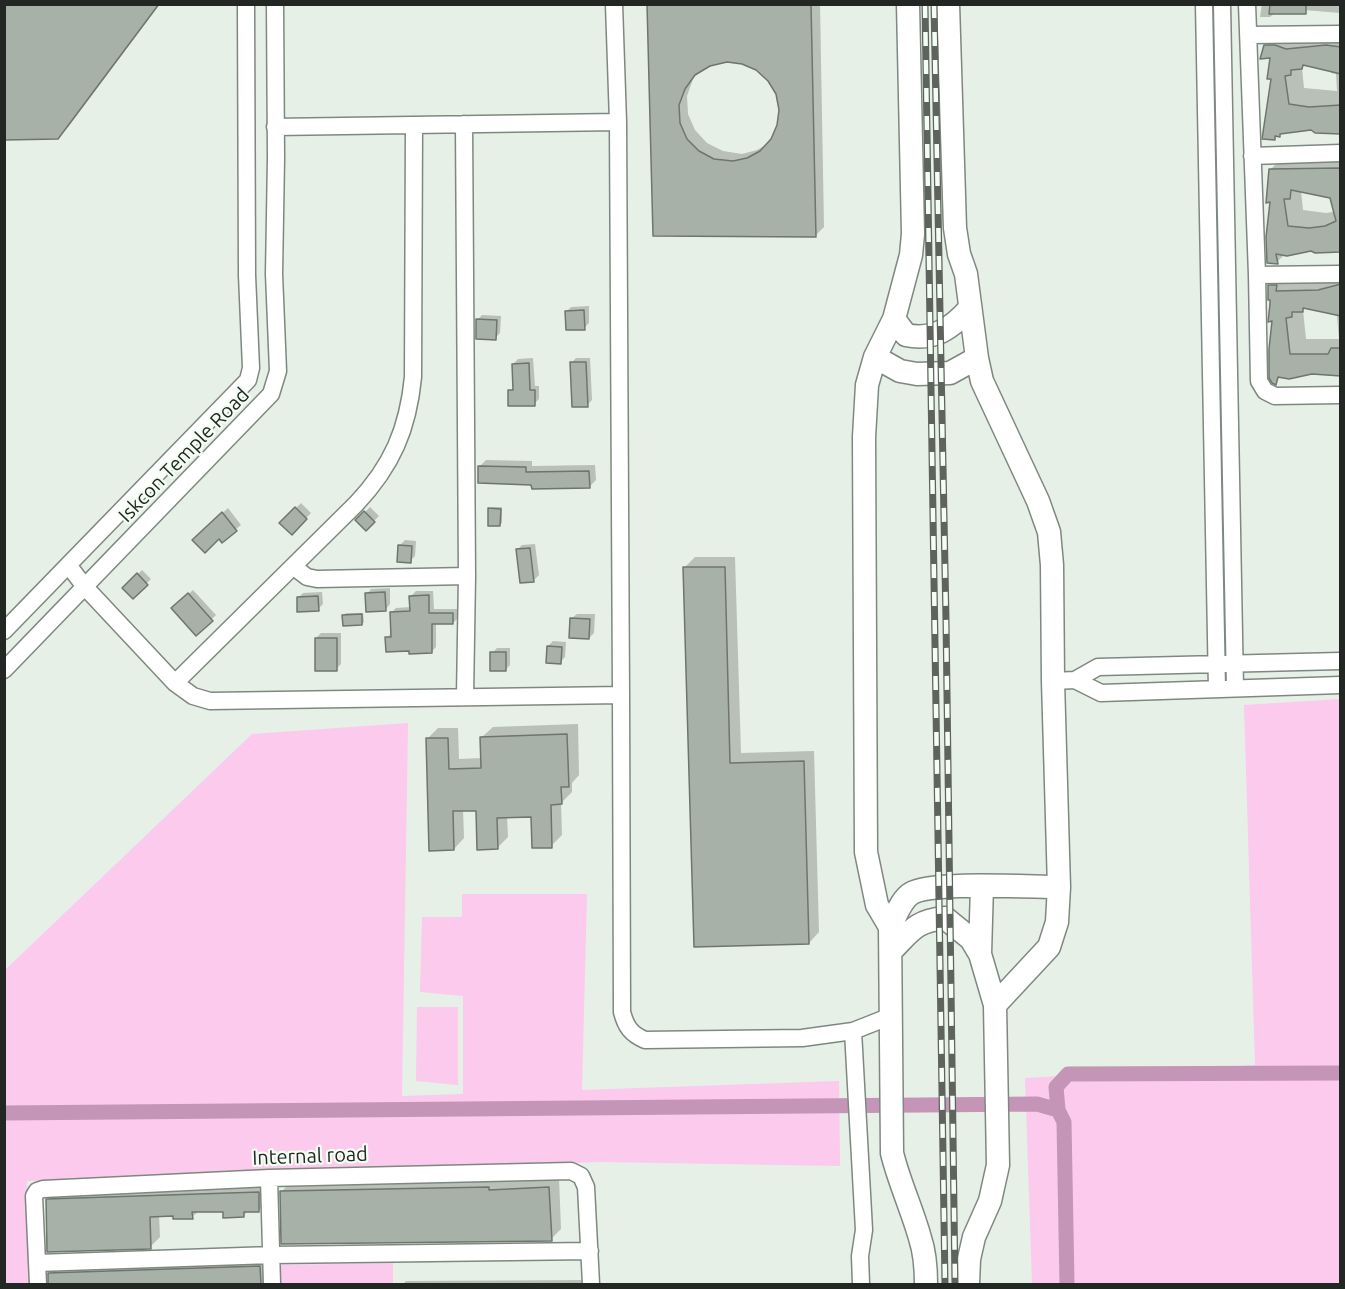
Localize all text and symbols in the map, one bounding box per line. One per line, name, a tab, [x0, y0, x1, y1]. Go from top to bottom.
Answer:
street label: Iskcon Temple Road	[114, 383, 254, 527]
street label: Internal road	[252, 1142, 368, 1170]

